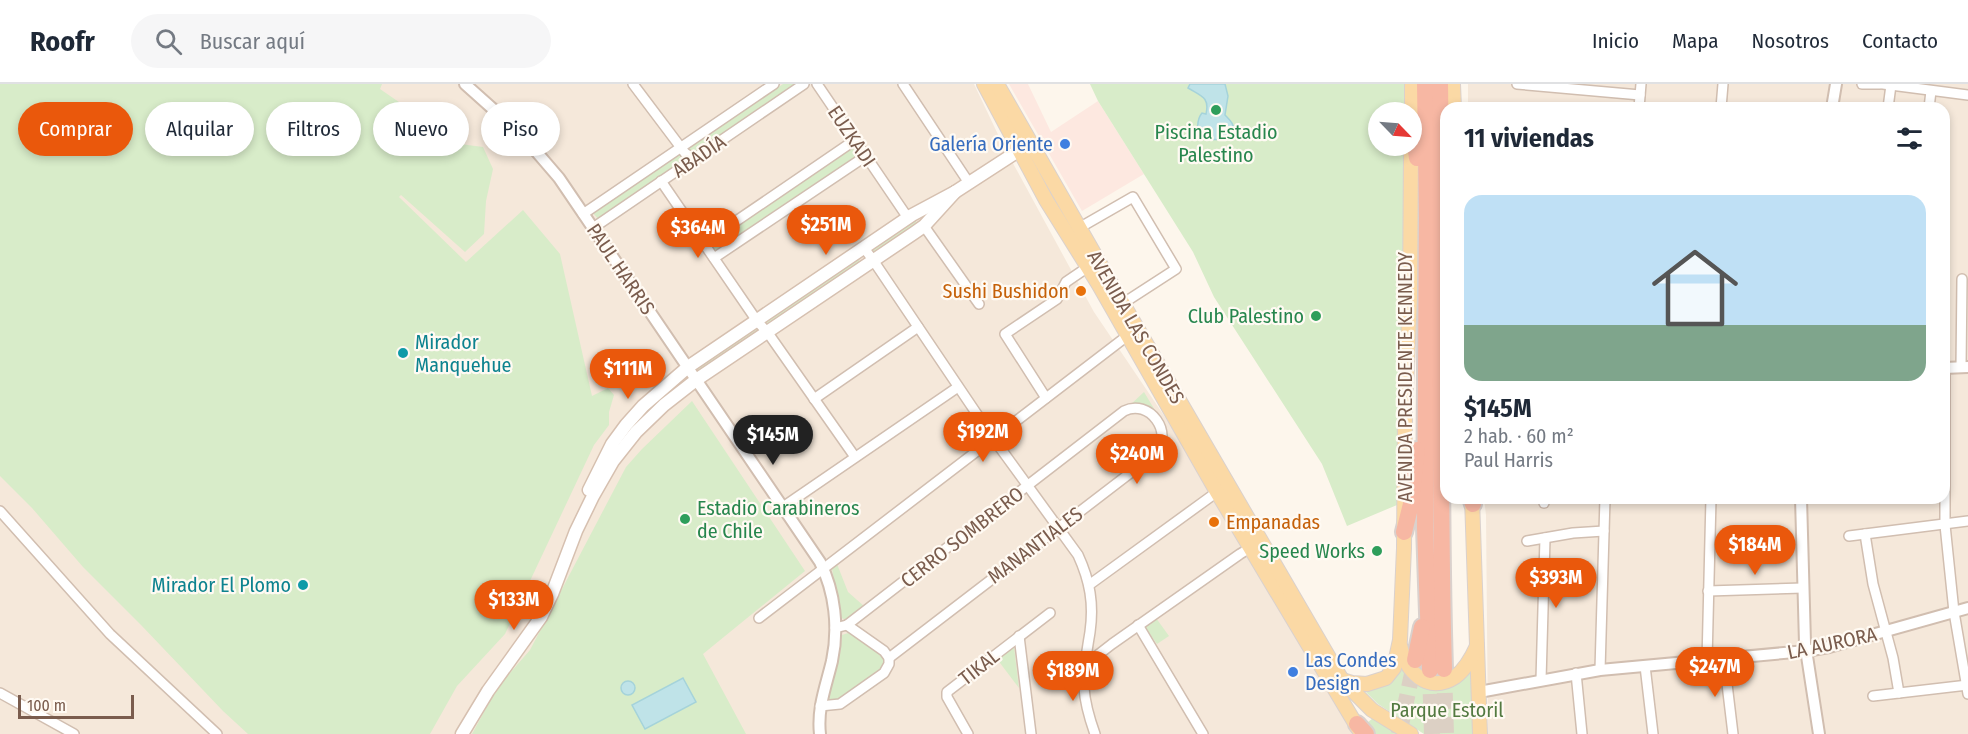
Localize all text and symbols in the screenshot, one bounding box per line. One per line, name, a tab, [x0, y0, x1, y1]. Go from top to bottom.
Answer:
search box	[131, 14, 551, 68]
text: Roofr	[30, 25, 95, 58]
icon: search	[152, 25, 185, 58]
text: Buscar aquí	[200, 28, 305, 55]
text: Inicio	[1592, 28, 1639, 54]
text: Mapa	[1672, 28, 1719, 54]
text: Nosotros	[1752, 28, 1829, 54]
text: Contacto	[1862, 28, 1938, 54]
street label: EUZKADI	[823, 101, 881, 171]
chip: Comprar	[18, 102, 133, 156]
chip: Alquilar	[145, 102, 254, 156]
chip: Filtros	[266, 102, 361, 156]
chip: Nuevo	[373, 102, 469, 156]
chip: Piso	[481, 102, 560, 156]
north arrow	[1368, 102, 1422, 156]
map controls	[1368, 102, 1422, 156]
marker: Piscina Estadio Palestino	[1209, 103, 1223, 117]
place label: Piscina Estadio Palestino	[1155, 120, 1277, 167]
icon: filters	[1893, 122, 1926, 155]
text: 11 viviendas	[1464, 123, 1594, 154]
street label: ABADÍA	[668, 129, 731, 183]
place label: Galería Oriente	[929, 132, 1053, 156]
marker: Galería Oriente	[1058, 137, 1072, 151]
pin: $251M	[784, 205, 868, 256]
pin: $364M	[656, 208, 740, 259]
text: $251M	[801, 212, 851, 236]
text: $364M	[671, 215, 725, 239]
street label: PAUL HARRIS	[582, 219, 660, 319]
icon: home	[1641, 234, 1749, 342]
street label: AVENIDA LAS CONDES	[1082, 246, 1190, 408]
street label: AVENIDA PRESIDENTE KENNEDY	[1393, 252, 1417, 502]
place label: Sushi Bushidon	[943, 279, 1069, 303]
marker: Sushi Bushidon	[1074, 284, 1088, 298]
place label: Club Palestino	[1188, 304, 1304, 328]
marker: Club Palestino	[1309, 309, 1323, 323]
place label: Mirador Manquehue	[415, 330, 512, 377]
marker: Mirador Manquehue	[396, 346, 410, 360]
pin: $111M	[586, 349, 670, 400]
text: $111M	[604, 356, 652, 380]
text: $145M	[1464, 393, 1532, 424]
pin: $192M	[941, 412, 1025, 463]
pin: $145M	[731, 415, 815, 466]
text: $192M	[957, 419, 1009, 443]
text: $145M	[747, 422, 799, 446]
text: 2 hab. · 60 m²	[1464, 424, 1574, 448]
pin: $240M	[1095, 434, 1179, 485]
text: $240M	[1110, 441, 1164, 465]
text: Paul Harris	[1464, 448, 1553, 472]
street label: CERRO SOMBRERO	[896, 482, 1028, 592]
place label: Estadio Carabineros de Chile	[697, 496, 860, 543]
street label: MANANTIALES	[983, 502, 1087, 588]
place label: Empanadas	[1226, 510, 1320, 534]
marker: Estadio Carabineros de Chile	[678, 512, 692, 526]
marker: Empanadas	[1207, 515, 1221, 529]
pin: $184M	[1713, 525, 1797, 576]
text: $184M	[1729, 532, 1781, 556]
place label: Speed Works	[1259, 539, 1365, 563]
marker: Speed Works	[1370, 544, 1384, 558]
pin: $393M	[1514, 558, 1598, 609]
text: $393M	[1529, 565, 1583, 589]
place label: Mirador El Plomo	[152, 573, 291, 597]
marker: Mirador El Plomo	[296, 578, 310, 592]
pin: $133M	[472, 580, 556, 631]
text: $133M	[488, 587, 540, 611]
street label: LA AURORA	[1785, 622, 1879, 664]
street label: TIKAL	[954, 644, 1004, 690]
pin: $247M	[1673, 647, 1757, 698]
place label: Las Condes Design	[1305, 648, 1397, 695]
pin: $189M	[1031, 651, 1115, 702]
text: $247M	[1689, 654, 1741, 678]
text: $189M	[1047, 658, 1099, 682]
marker: Las Condes Design	[1286, 665, 1300, 679]
scale bar	[18, 692, 134, 720]
text: 100 m	[27, 696, 66, 715]
park label: Parque Estoril	[1390, 698, 1504, 722]

